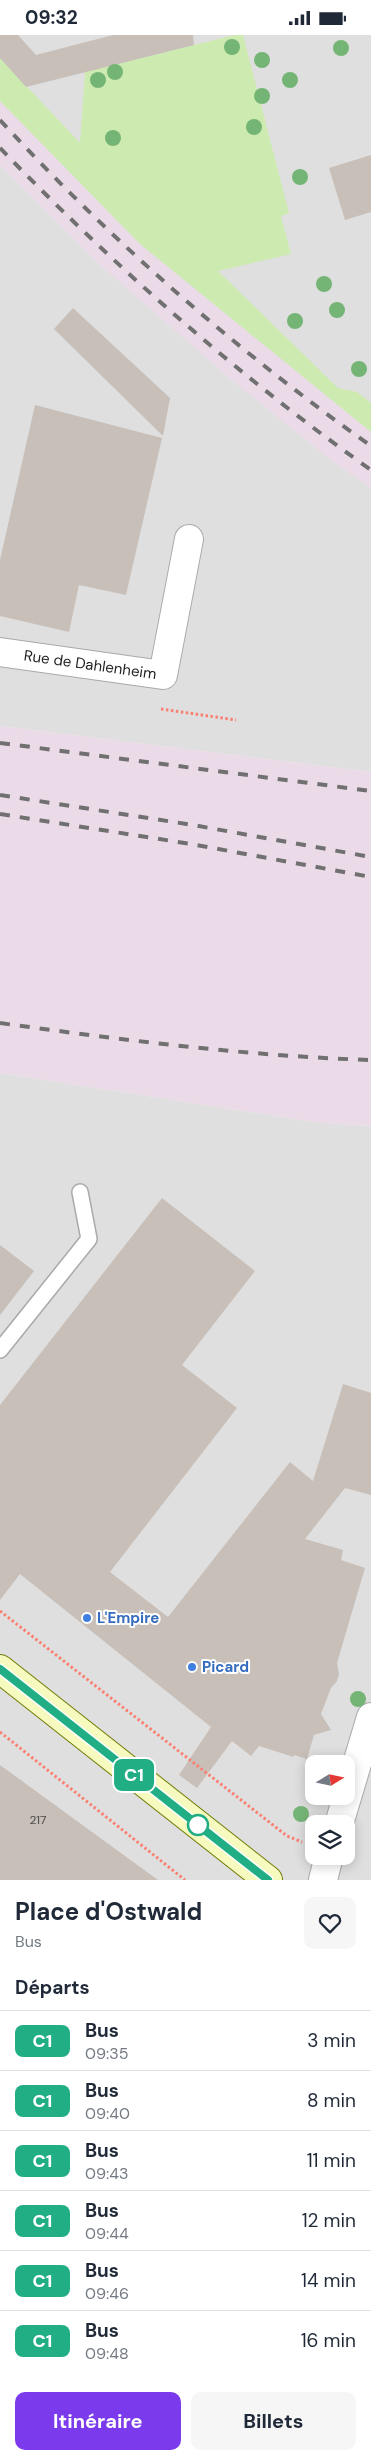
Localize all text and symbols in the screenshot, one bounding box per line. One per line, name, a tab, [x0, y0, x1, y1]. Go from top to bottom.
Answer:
text: 09:32	[25, 5, 78, 30]
street label: Rue de Dahlenheim	[22, 645, 158, 684]
place label: L'Empire	[97, 1608, 159, 1628]
marker: L'Empire	[81, 1612, 93, 1624]
place label: Picard	[202, 1657, 249, 1677]
marker: Picard	[186, 1661, 198, 1673]
north arrow	[305, 1755, 355, 1805]
map controls	[305, 1755, 355, 1865]
line badge: C1	[112, 1759, 156, 1791]
text: C1	[124, 1763, 144, 1787]
house number: 217	[29, 1812, 47, 1828]
unlabelled marker	[187, 1814, 209, 1836]
button: layers	[305, 1815, 355, 1865]
text: Place d'Ostwald	[15, 1896, 202, 1927]
button: heart	[304, 1897, 356, 1949]
text: Bus	[15, 1931, 42, 1952]
text: Départs	[15, 1975, 90, 2000]
text: Bus	[85, 2018, 119, 2043]
text: 3 min	[307, 2028, 356, 2053]
text: C1	[33, 2029, 52, 2053]
text: 09:35	[85, 2043, 128, 2064]
text: Bus	[85, 2078, 119, 2103]
text: 8 min	[307, 2088, 356, 2113]
text: C1	[33, 2089, 52, 2113]
text: 09:40	[85, 2103, 130, 2124]
text: Bus	[85, 2138, 119, 2163]
text: 11 min	[307, 2148, 356, 2173]
text: C1	[33, 2149, 52, 2173]
text: 09:43	[85, 2163, 128, 2184]
text: Bus	[85, 2198, 119, 2223]
text: 12 min	[302, 2208, 356, 2233]
text: C1	[33, 2209, 52, 2233]
text: 09:44	[85, 2223, 129, 2244]
text: Bus	[85, 2258, 119, 2283]
text: 14 min	[301, 2268, 356, 2293]
text: C1	[33, 2269, 52, 2293]
text: 09:46	[85, 2283, 129, 2304]
text: Bus	[85, 2318, 119, 2343]
text: 16 min	[301, 2328, 356, 2353]
text: C1	[33, 2329, 52, 2353]
text: 09:48	[85, 2343, 129, 2364]
button: Itinéraire	[15, 2392, 181, 2450]
button: Billets	[191, 2392, 356, 2450]

